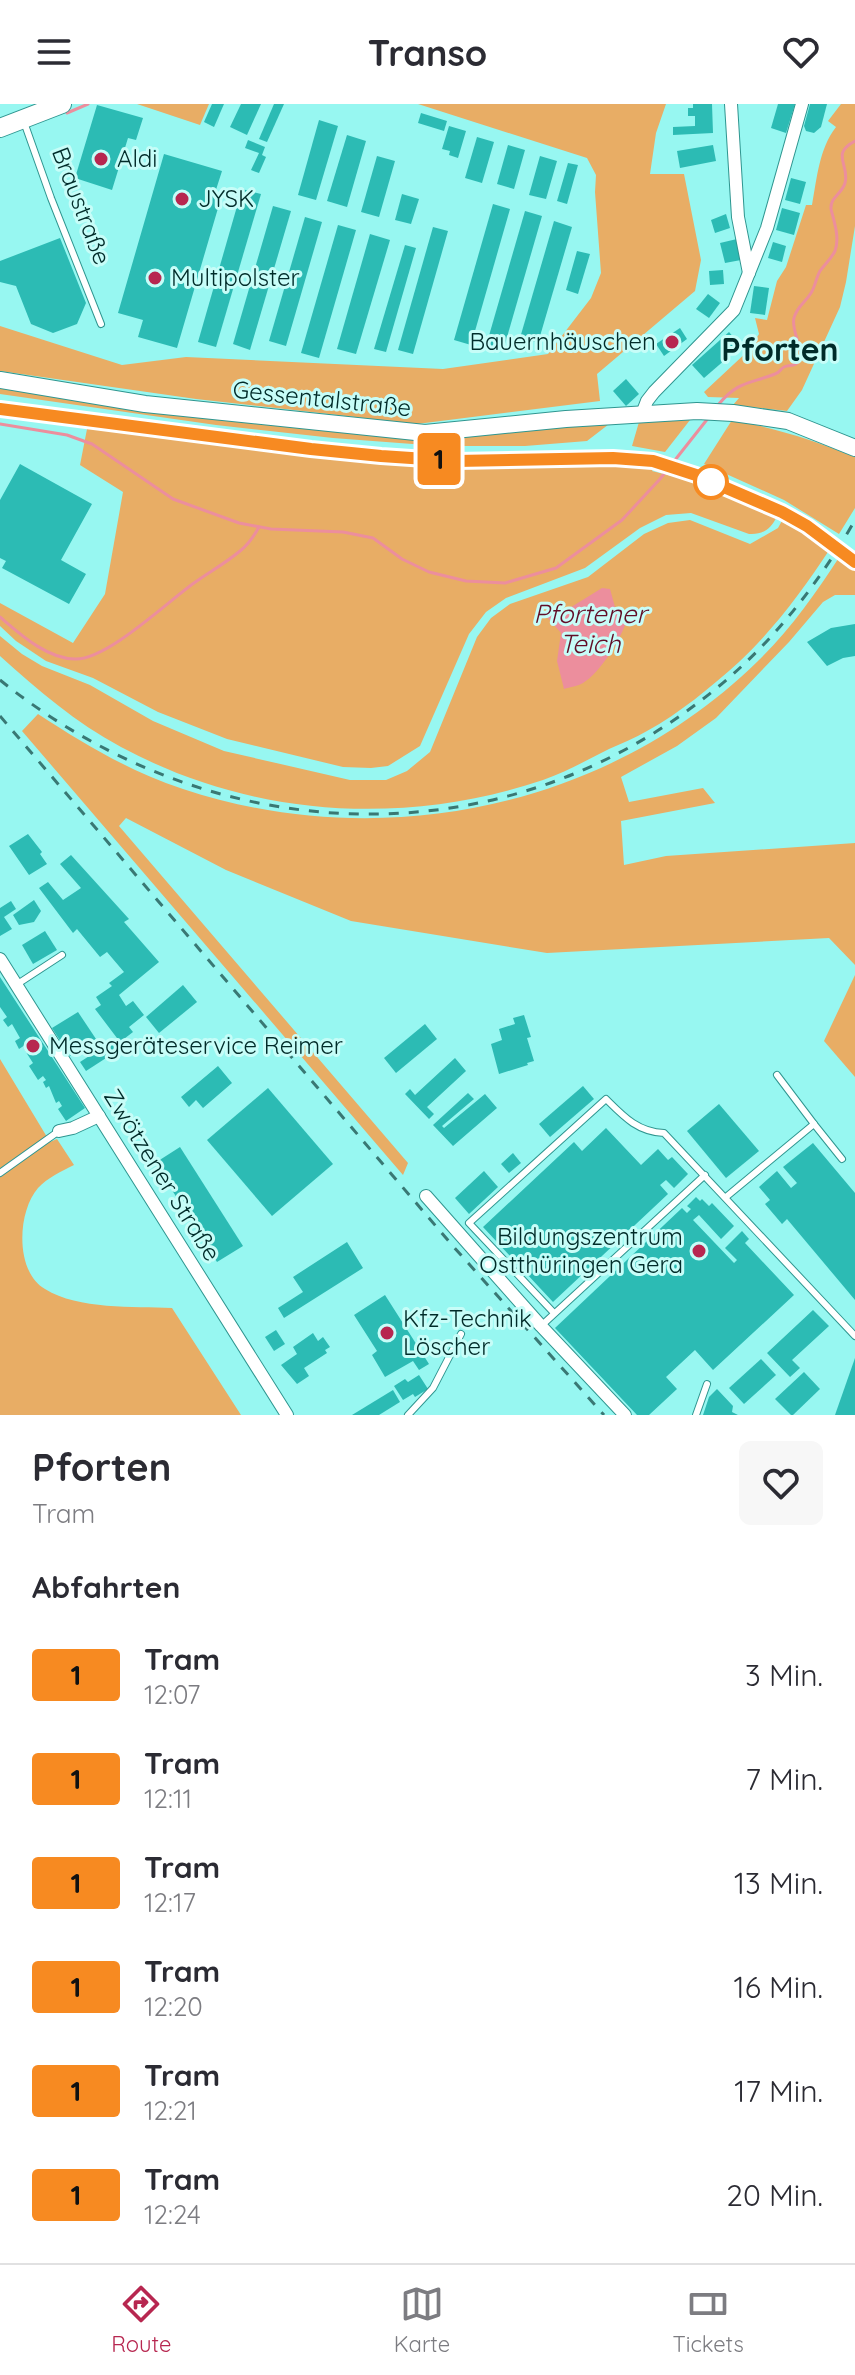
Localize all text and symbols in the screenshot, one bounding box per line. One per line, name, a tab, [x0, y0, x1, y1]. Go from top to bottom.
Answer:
icon: menu	[32, 30, 76, 74]
text: Transo	[368, 30, 487, 75]
icon: heart	[779, 30, 823, 74]
street label: Braustraße	[46, 143, 118, 269]
place label: Aldi	[117, 143, 158, 173]
marker: Aldi	[92, 150, 110, 168]
place label: JYSK	[198, 183, 254, 213]
marker: JYSK	[173, 190, 191, 208]
place label: Multipolster	[171, 262, 300, 292]
marker: Multipolster	[146, 269, 164, 287]
place label: Bauernhäuschen	[469, 326, 656, 356]
district label: Pforten	[721, 329, 839, 369]
marker: Bauernhäuschen	[663, 333, 681, 351]
street label: Gessentalstraße	[231, 374, 413, 422]
line badge: 1	[413, 433, 465, 485]
text: 1	[434, 441, 444, 476]
unlabelled marker	[694, 465, 728, 499]
water label: Pfortener Teich	[534, 597, 649, 660]
place label: Messgeräteservice Reimer	[49, 1030, 343, 1060]
marker: Messgeräteservice Reimer	[24, 1037, 42, 1055]
street label: Zwötzener Straße	[98, 1083, 228, 1266]
place label: Bildungszentrum Ostthüringen Gera	[479, 1221, 683, 1279]
marker: Bildungszentrum Ostthüringen Gera	[690, 1242, 708, 1260]
place label: Kfz-Technik Löscher	[403, 1303, 532, 1361]
marker: Kfz-Technik Löscher	[378, 1324, 396, 1342]
button: heart	[739, 1441, 823, 1525]
text: Pforten	[32, 1443, 171, 1491]
text: Tram	[32, 1497, 95, 1530]
text: Abfahrten	[32, 1568, 180, 1606]
text: Tram	[144, 1640, 220, 1678]
text: 3 Min.	[745, 1656, 823, 1694]
text: 1	[71, 1657, 81, 1692]
text: 12:07	[144, 1678, 200, 1711]
text: Tram	[144, 1744, 220, 1782]
text: 7 Min.	[745, 1760, 823, 1798]
text: 1	[71, 1761, 81, 1796]
text: 12:11	[144, 1782, 192, 1815]
text: Tram	[144, 1848, 220, 1886]
text: 13 Min.	[734, 1864, 823, 1902]
text: 1	[71, 1865, 81, 1900]
text: 12:17	[144, 1886, 196, 1919]
text: Tram	[144, 1952, 220, 1990]
text: 16 Min.	[734, 1968, 823, 2006]
text: 1	[71, 1969, 81, 2004]
text: 12:20	[144, 1990, 203, 2023]
text: Tram	[144, 2056, 220, 2094]
text: 17 Min.	[734, 2072, 823, 2110]
text: 1	[71, 2073, 81, 2108]
text: 12:21	[144, 2094, 197, 2127]
text: Tram	[144, 2160, 220, 2198]
text: 20 Min.	[726, 2176, 823, 2214]
text: 1	[71, 2177, 81, 2212]
text: 12:24	[144, 2198, 201, 2231]
tab: Route	[111, 2282, 171, 2358]
tab: Karte	[394, 2282, 450, 2358]
tab: Tickets	[672, 2282, 744, 2358]

